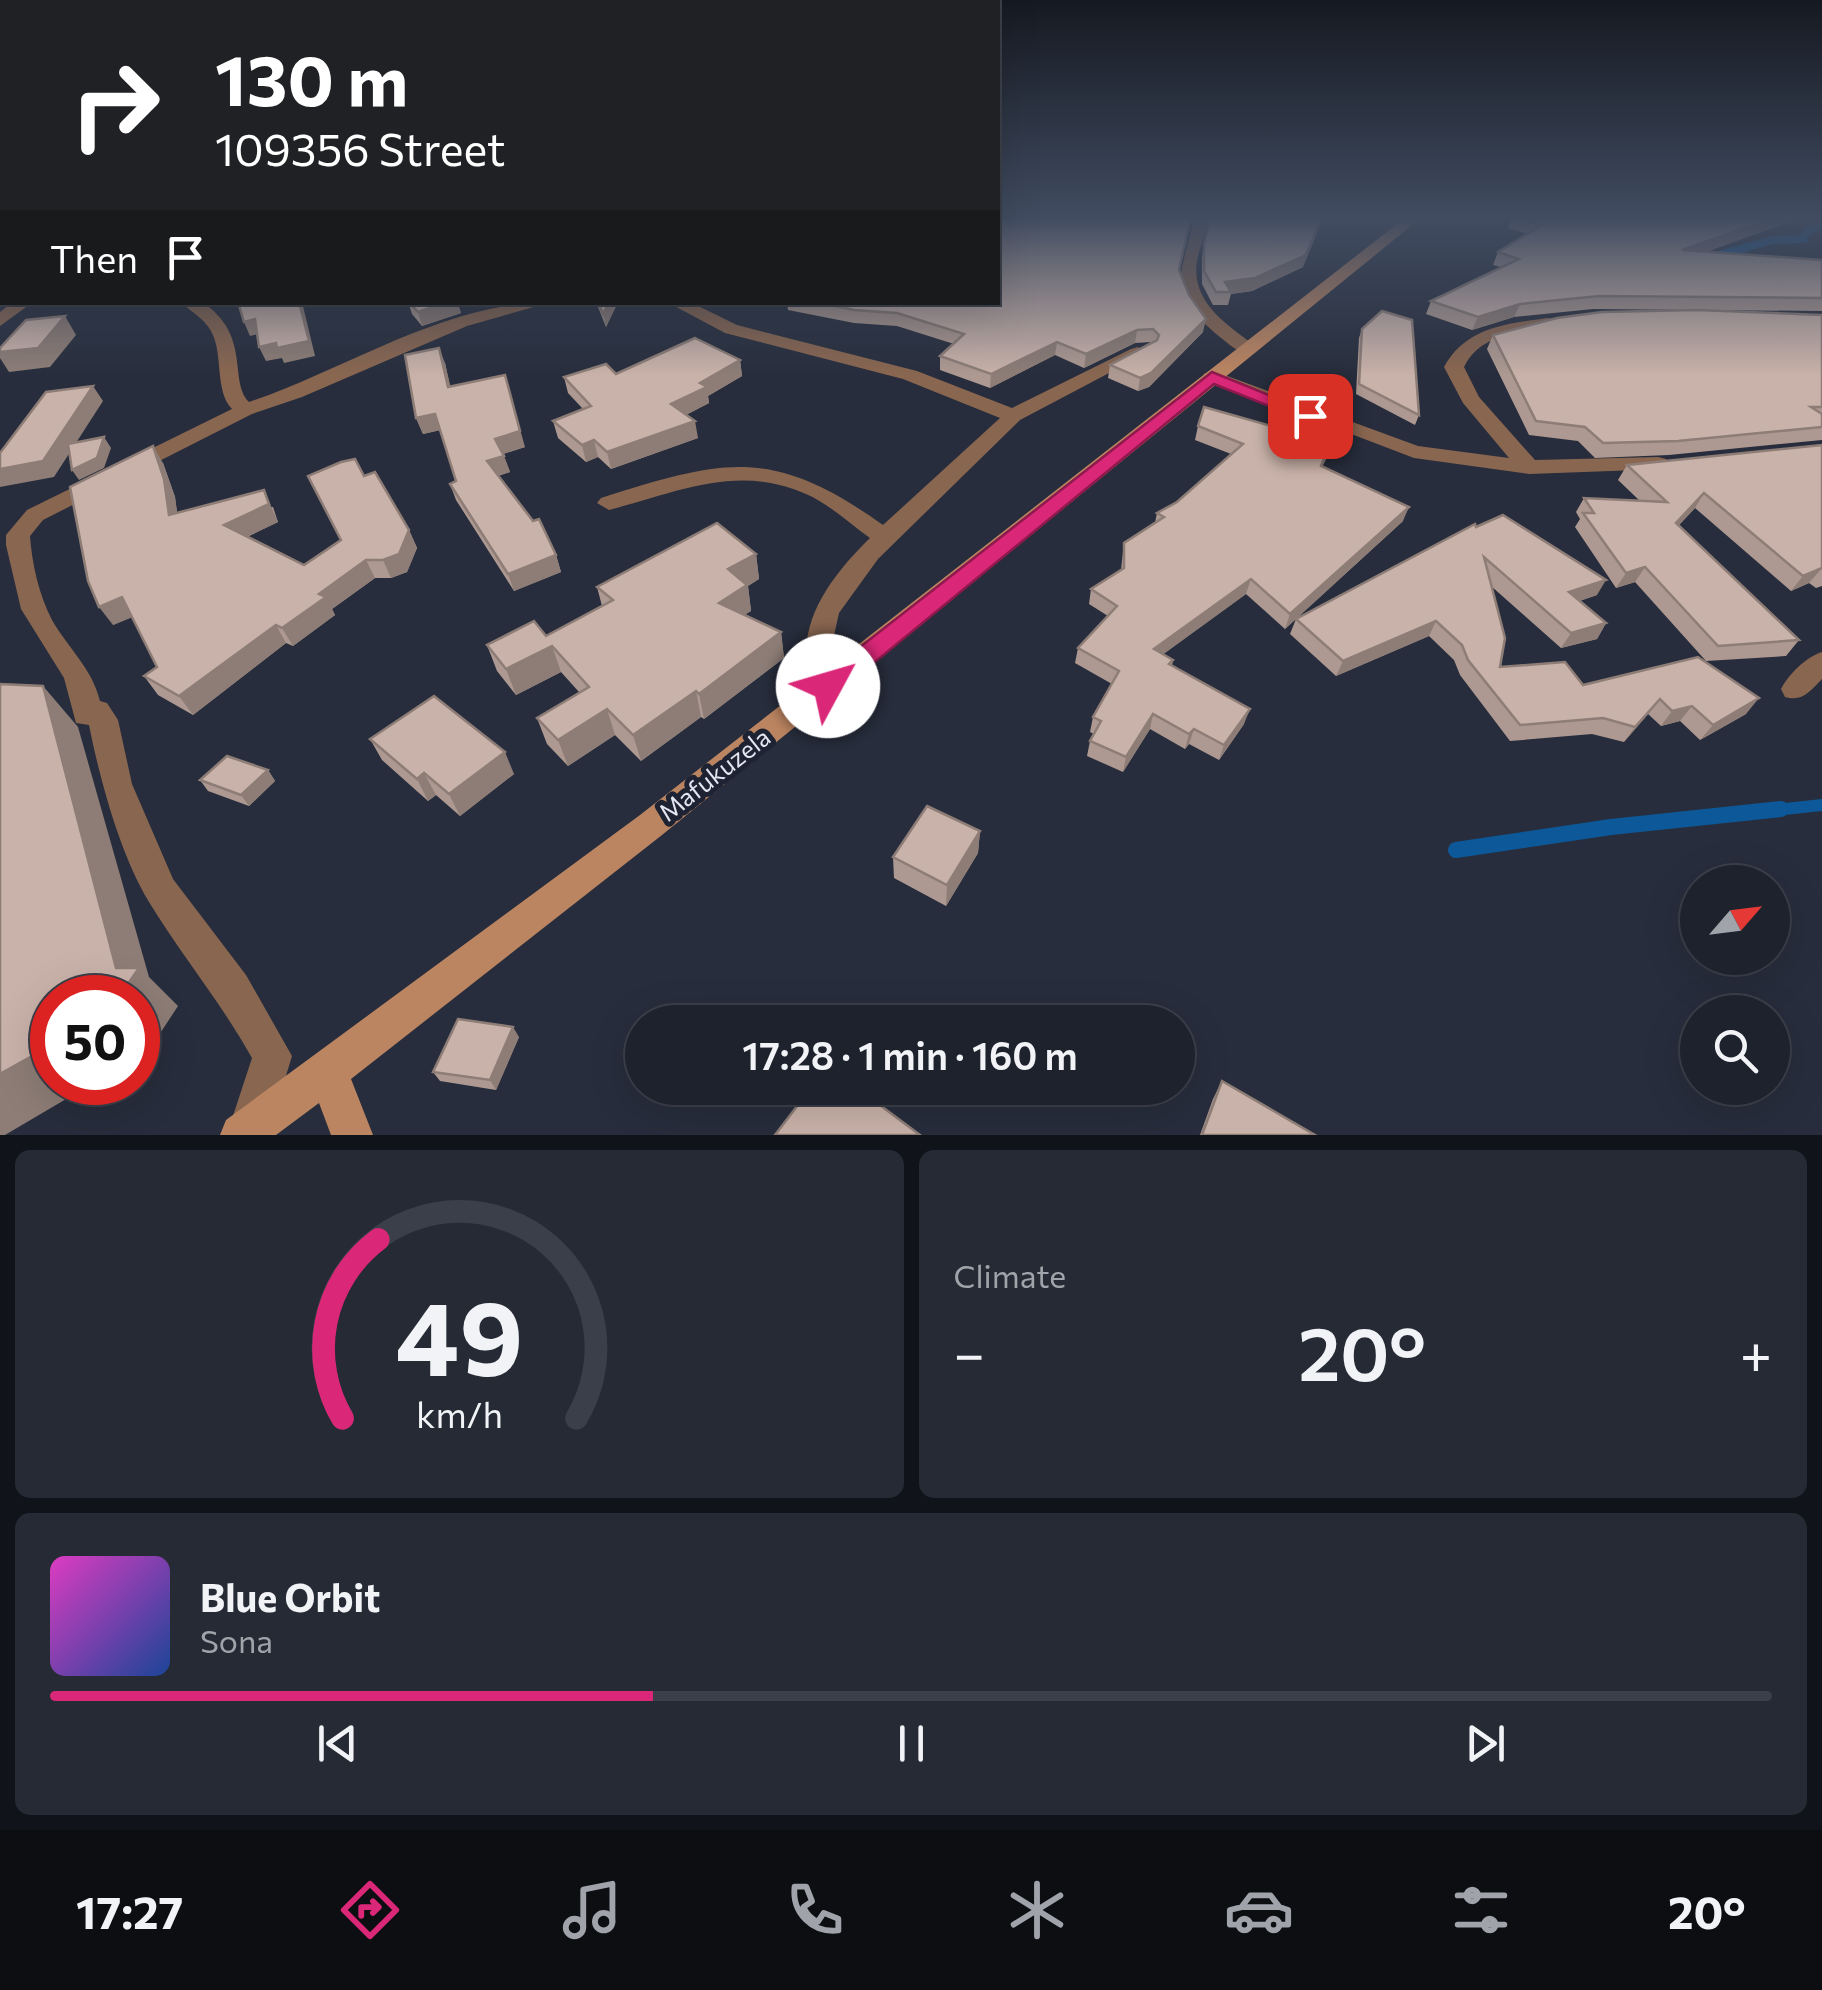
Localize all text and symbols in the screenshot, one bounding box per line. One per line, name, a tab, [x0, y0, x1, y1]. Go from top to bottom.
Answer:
text: 130 m	[215, 35, 408, 120]
icon: right	[50, 40, 180, 170]
text: 109356 Street	[215, 120, 505, 175]
icon: arrive	[158, 230, 213, 285]
text: Then	[50, 234, 138, 281]
pin	[1268, 374, 1353, 459]
icon: arrive	[1283, 389, 1338, 444]
position arrow	[776, 634, 880, 738]
street label: Mafukuzela	[652, 721, 776, 827]
north arrow	[1680, 865, 1790, 975]
map controls	[1680, 865, 1790, 1105]
speed limit sign: 50	[30, 975, 160, 1105]
button: search	[1680, 995, 1790, 1105]
text: 17:28 · 1 min · 160 m	[742, 1031, 1078, 1078]
text: Climate	[954, 1255, 1066, 1295]
text: 49	[395, 1270, 523, 1397]
text: 20°	[1298, 1305, 1426, 1396]
text: −	[954, 1318, 985, 1385]
text: +	[1740, 1318, 1772, 1385]
text: km/h	[416, 1392, 503, 1435]
text: Blue Orbit	[200, 1573, 380, 1620]
text: Sona	[200, 1620, 273, 1660]
icon: previous	[310, 1716, 365, 1771]
icon: pause	[884, 1716, 939, 1771]
icon: next	[1458, 1716, 1513, 1771]
icon: directions	[335, 1875, 405, 1945]
icon: music	[557, 1875, 627, 1945]
icon: phone	[780, 1875, 850, 1945]
icon: climate	[1002, 1875, 1072, 1945]
icon: car	[1224, 1875, 1294, 1945]
icon: filters	[1446, 1875, 1516, 1945]
text: 17:27	[76, 1883, 183, 1938]
text: 20°	[1668, 1883, 1746, 1938]

